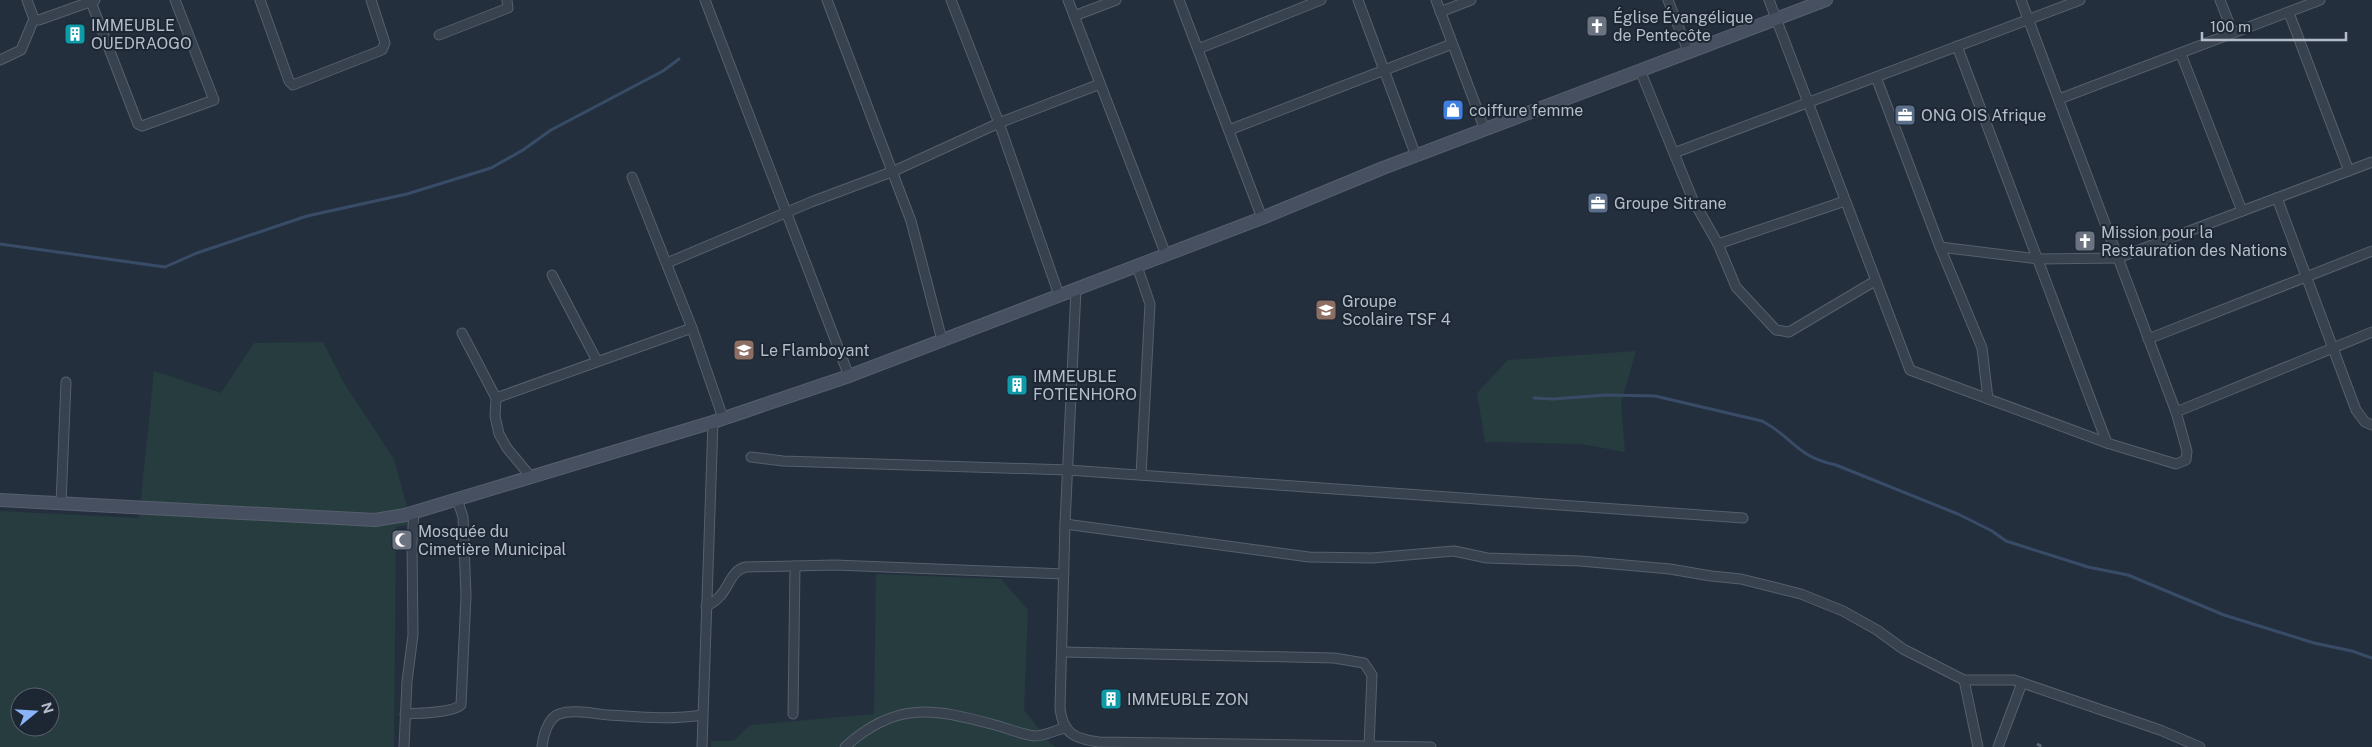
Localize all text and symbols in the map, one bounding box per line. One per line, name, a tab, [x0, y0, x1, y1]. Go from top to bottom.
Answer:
place label: Église Évangélique de Pentecôte	[1613, 7, 1753, 45]
scale bar	[2202, 10, 2346, 42]
church icon: Église Évangélique de Pentecôte	[1585, 14, 1609, 38]
place label: IMMEUBLE OUEDRAOGO	[91, 16, 192, 53]
text: 100 m	[2210, 18, 2251, 35]
building icon: IMMEUBLE OUEDRAOGO	[63, 22, 87, 46]
shop icon: coiffure femme	[1441, 98, 1465, 122]
place label: coiffure femme	[1469, 101, 1583, 120]
office icon: ONG OIS Afrique	[1893, 103, 1917, 127]
place label: ONG OIS Afrique	[1921, 106, 2046, 125]
office icon: Groupe Sitrane	[1586, 191, 1610, 215]
place label: Groupe Sitrane	[1614, 194, 1727, 213]
place label: Mission pour la Restauration des Nations	[2101, 223, 2287, 260]
church icon: Mission pour la Restauration des Nations	[2073, 229, 2097, 253]
place label: Groupe Scolaire TSF 4	[1342, 292, 1451, 329]
school or university icon: Groupe Scolaire TSF 4	[1314, 298, 1338, 322]
school or university icon: Le Flamboyant	[732, 338, 756, 362]
place label: Le Flamboyant	[760, 341, 870, 360]
place label: IMMEUBLE FOTIENHORO	[1033, 367, 1137, 404]
building icon: IMMEUBLE FOTIENHORO	[1005, 373, 1029, 397]
place label: Mosquée du Cimetière Municipal	[418, 522, 567, 559]
mosque icon: Mosquée du Cimetière Municipal	[390, 528, 414, 552]
north arrow	[10, 687, 60, 737]
building icon: IMMEUBLE ZON	[1099, 687, 1123, 711]
place label: IMMEUBLE ZON	[1127, 690, 1249, 709]
text: N	[38, 700, 57, 716]

